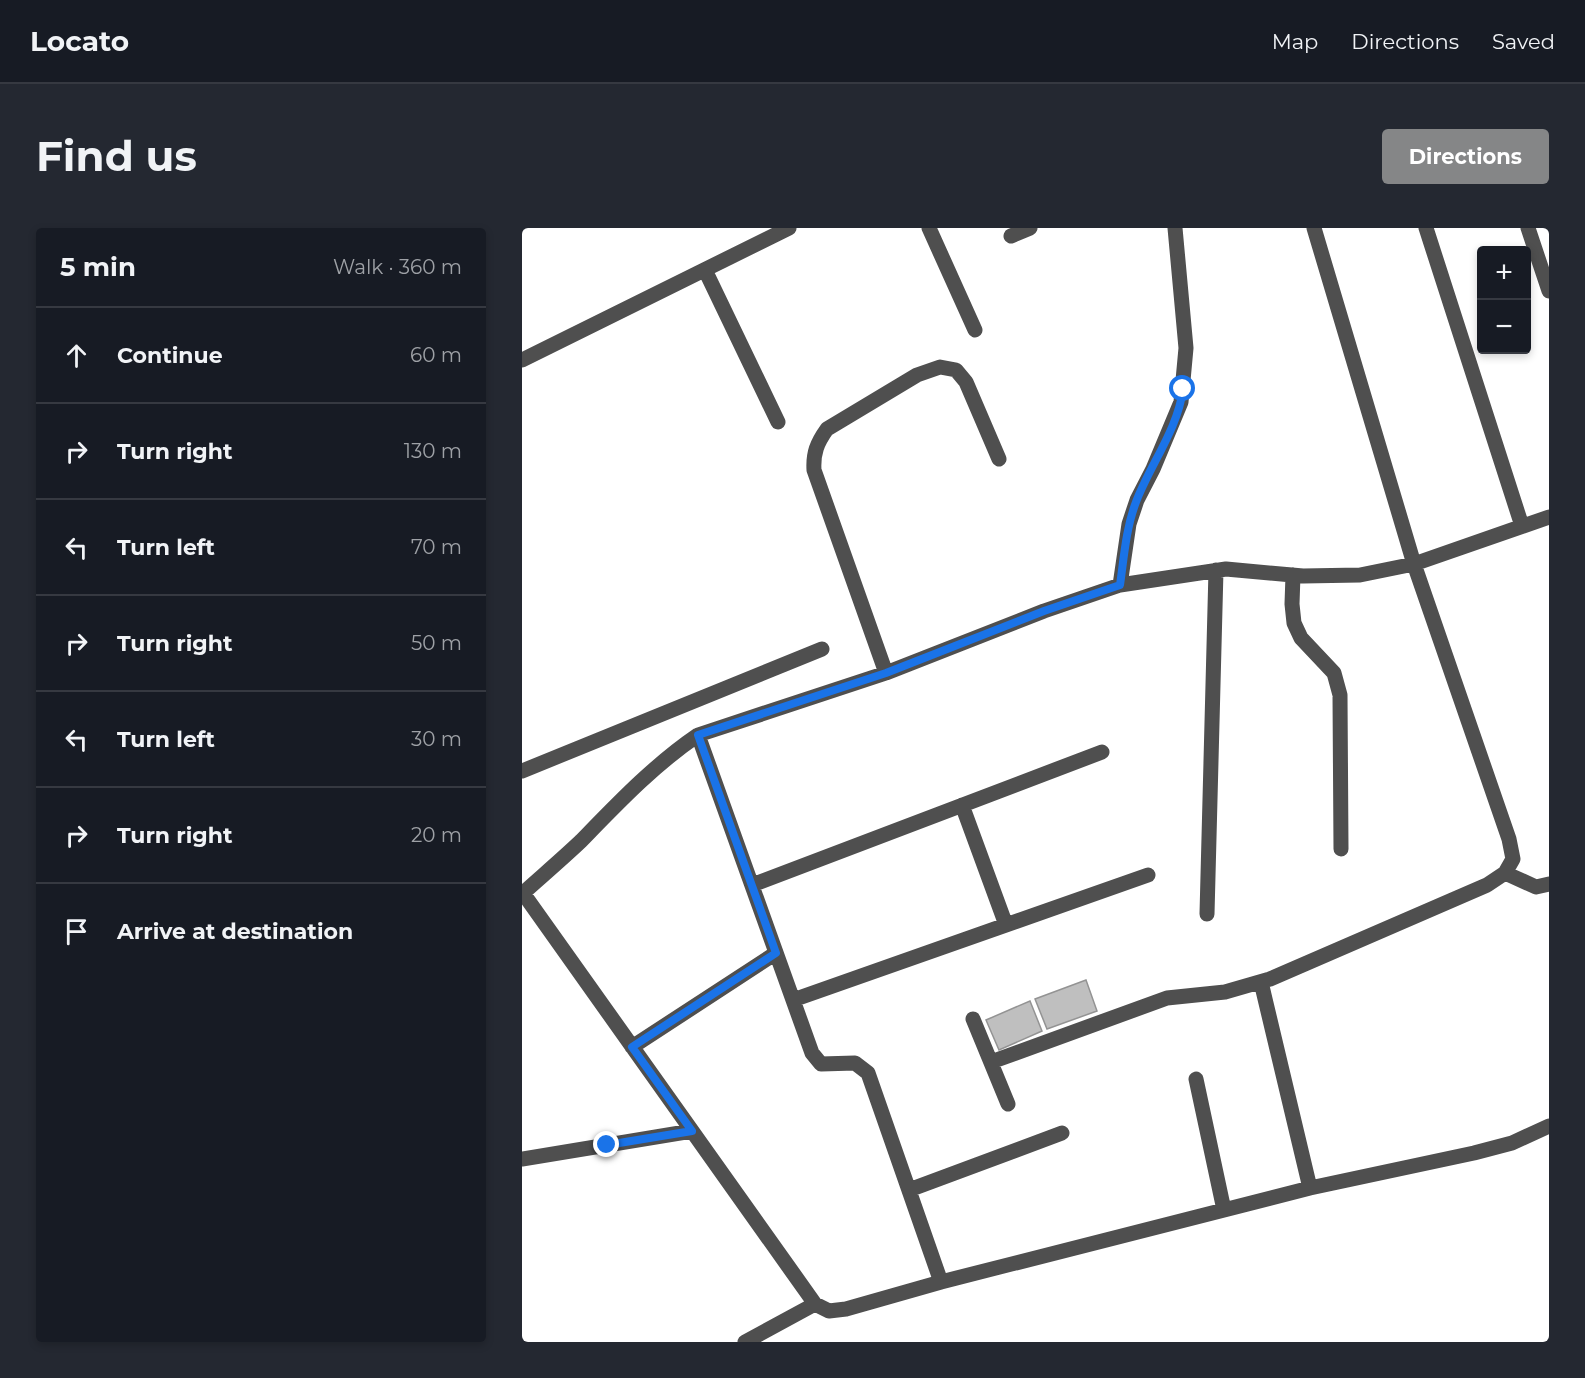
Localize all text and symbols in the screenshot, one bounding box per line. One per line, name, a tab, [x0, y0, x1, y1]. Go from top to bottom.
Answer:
text: Locato	[30, 24, 129, 58]
text: Map	[1272, 29, 1318, 54]
text: Directions	[1351, 29, 1459, 54]
text: Saved	[1492, 29, 1555, 54]
button: Directions	[1382, 129, 1549, 184]
text: Find us	[36, 130, 197, 182]
map controls	[1477, 246, 1531, 354]
button: +	[1477, 246, 1531, 300]
text: 5 min	[60, 251, 136, 283]
text: Walk · 360 m	[333, 255, 462, 279]
button: −	[1477, 300, 1531, 354]
icon: ahead	[60, 339, 93, 372]
text: Continue	[117, 342, 223, 369]
text: 60 m	[410, 343, 462, 367]
route start	[1169, 375, 1195, 401]
icon: right	[60, 435, 93, 468]
text: Turn right	[117, 438, 232, 465]
text: 130 m	[404, 439, 462, 463]
icon: left	[60, 531, 93, 564]
text: Turn left	[117, 534, 215, 561]
text: 70 m	[411, 535, 462, 559]
icon: right	[60, 627, 93, 660]
text: Turn right	[117, 630, 232, 657]
text: 50 m	[411, 631, 462, 655]
icon: left	[60, 723, 93, 756]
text: Turn left	[117, 726, 215, 753]
text: 30 m	[411, 727, 462, 751]
icon: right	[60, 819, 93, 852]
text: Turn right	[117, 822, 232, 849]
text: 20 m	[411, 823, 462, 847]
icon: arrive	[60, 915, 93, 948]
text: Arrive at destination	[117, 918, 353, 945]
route end	[593, 1131, 619, 1157]

